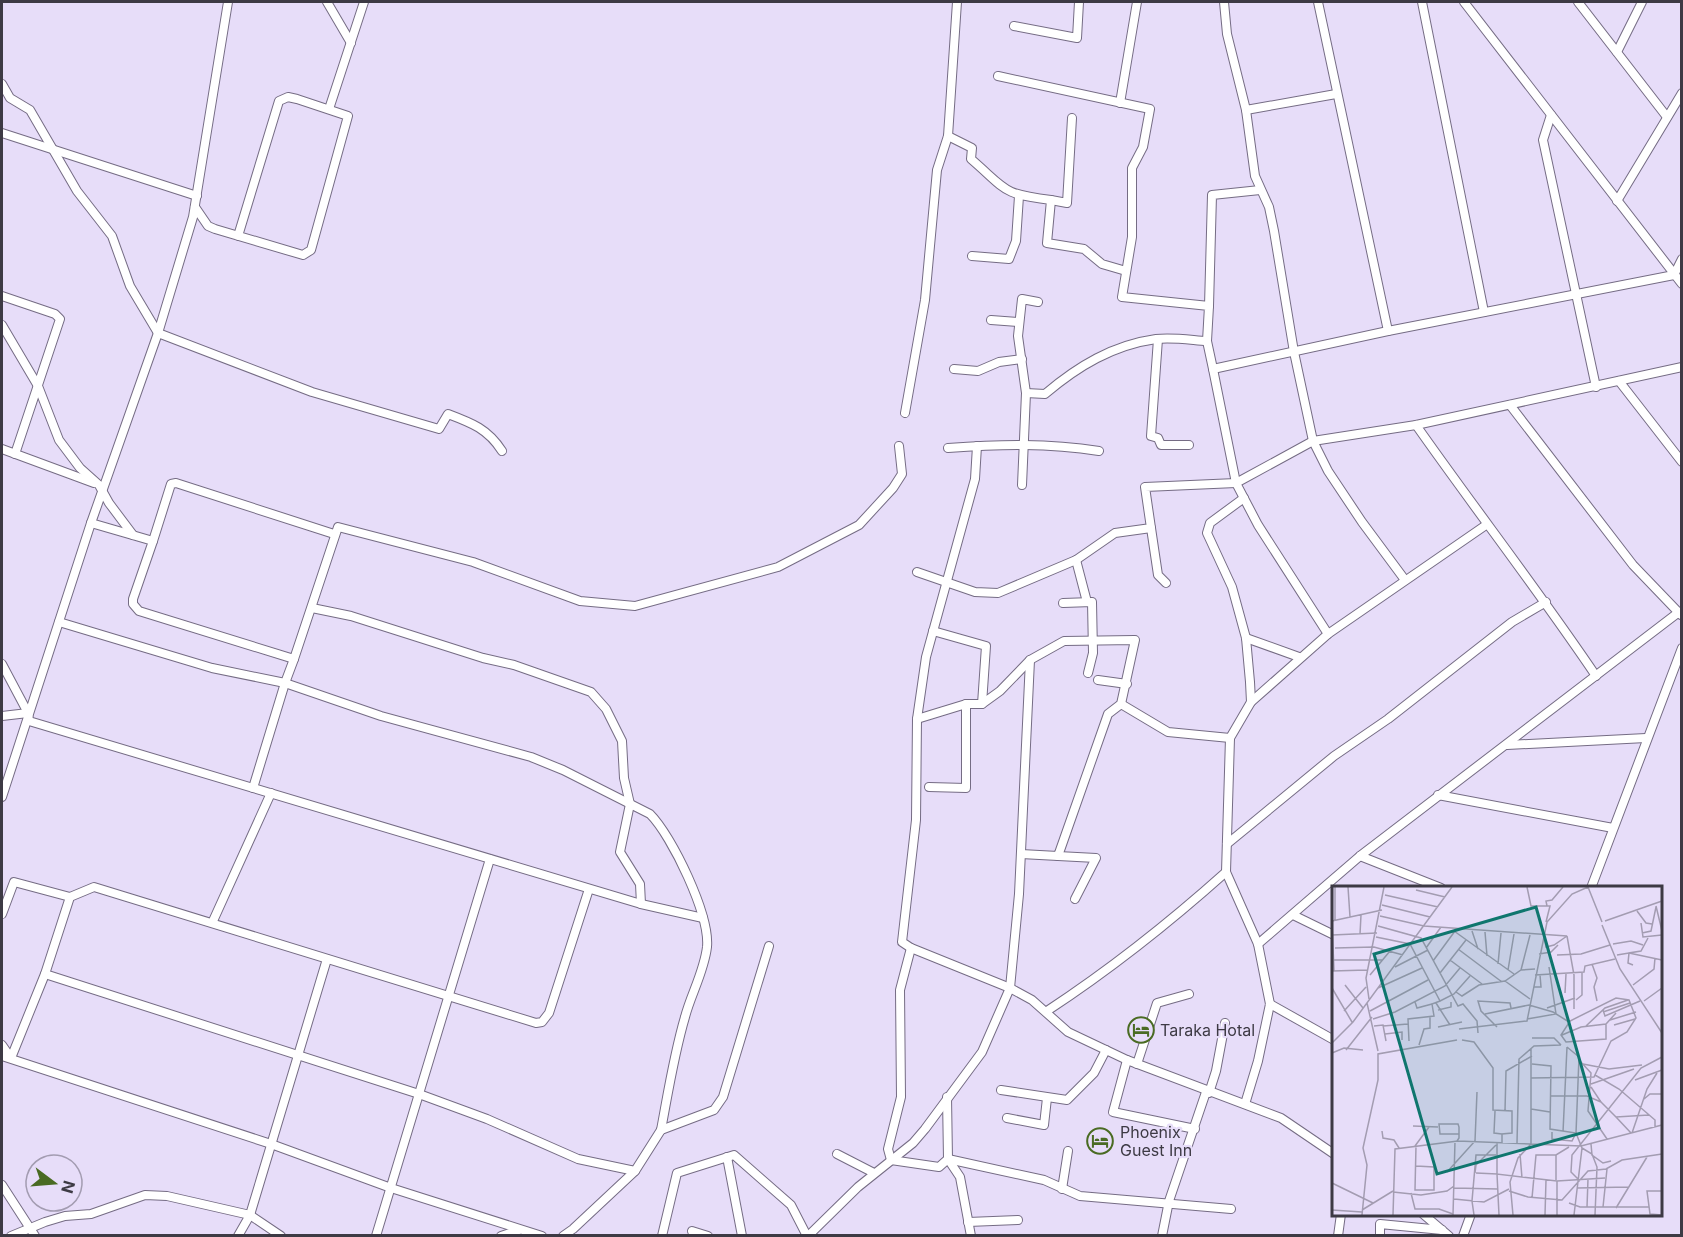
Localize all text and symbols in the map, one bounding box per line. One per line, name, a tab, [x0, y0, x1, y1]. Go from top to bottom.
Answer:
inset map	[1332, 886, 1662, 1216]
hotel icon: Taraka Hotal	[1126, 1015, 1156, 1045]
place label: Taraka Hotal	[1160, 1020, 1255, 1040]
place label: Phoenix Guest Inn	[1120, 1122, 1192, 1160]
hotel icon: Phoenix Guest Inn	[1085, 1126, 1115, 1156]
north arrow	[24, 1153, 84, 1213]
text: N	[57, 1179, 80, 1196]

